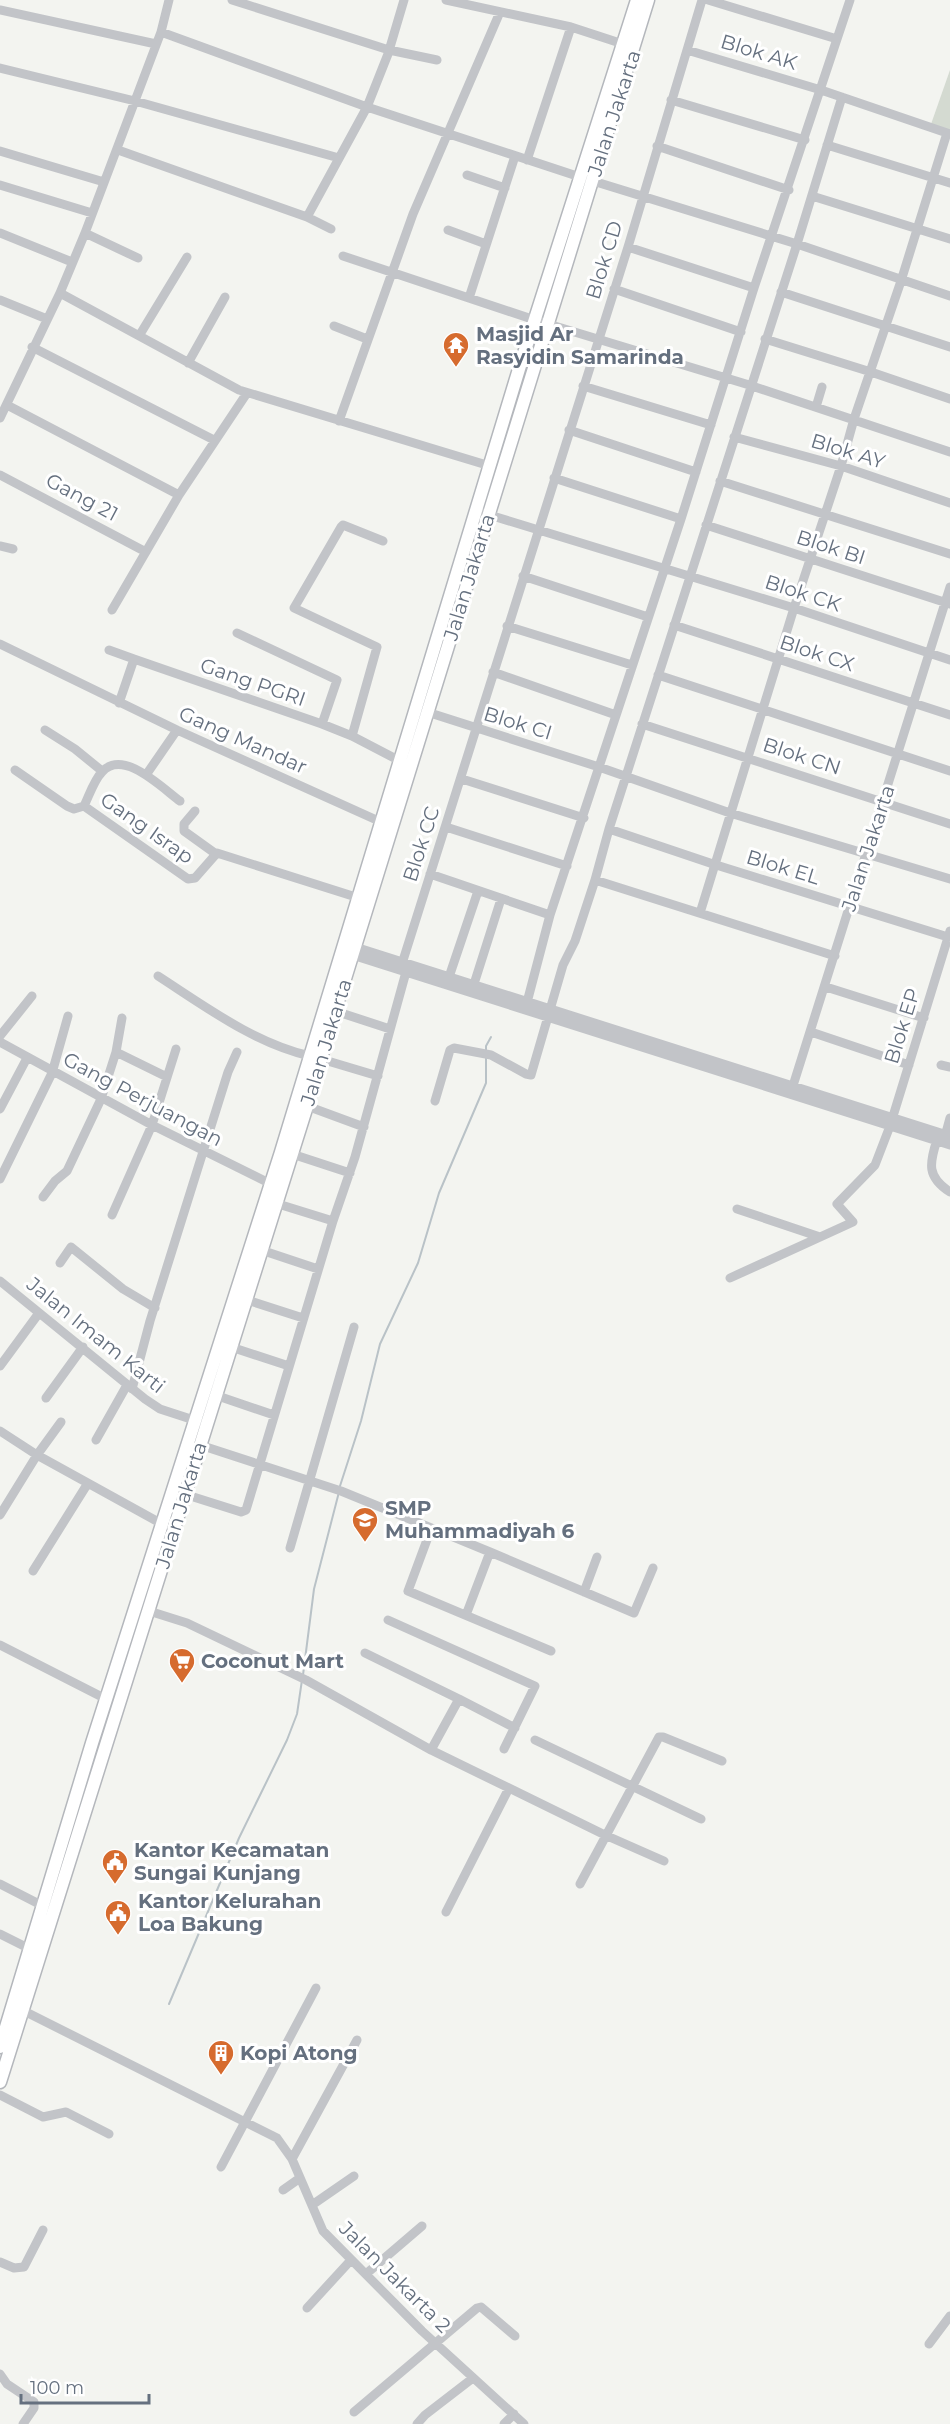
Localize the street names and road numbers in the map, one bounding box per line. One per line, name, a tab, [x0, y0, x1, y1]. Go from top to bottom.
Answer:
street label: Blok AK	[718, 29, 801, 75]
street label: Jalan Jakarta	[582, 47, 646, 180]
street label: Blok CD	[581, 218, 627, 302]
street label: Blok AY	[808, 428, 888, 474]
street label: Gang 21	[42, 468, 122, 526]
street label: Jalan Jakarta	[438, 511, 500, 644]
street label: Blok BI	[793, 525, 869, 569]
street label: Blok CK	[762, 569, 845, 617]
street label: Blok CX	[777, 630, 857, 676]
street label: Gang PGRI	[197, 653, 309, 711]
street label: Gang Mandar	[175, 701, 311, 779]
street label: Blok CI	[481, 701, 555, 745]
street label: Blok CN	[760, 732, 844, 780]
street label: Jalan Jakarta	[836, 782, 900, 915]
street label: Gang Israp	[96, 787, 198, 869]
street label: Blok CC	[398, 803, 444, 885]
street label: Blok EL	[743, 845, 823, 890]
street label: Jalan Jakarta	[295, 976, 357, 1109]
street label: Blok EP	[879, 985, 925, 1067]
street label: Gang Perjuangan	[59, 1047, 227, 1151]
street label: Jalan Imam Karti	[21, 1271, 170, 1398]
street label: Jalan Jakarta	[150, 1439, 212, 1572]
street label: Jalan Jakarta 2	[334, 2216, 456, 2338]

